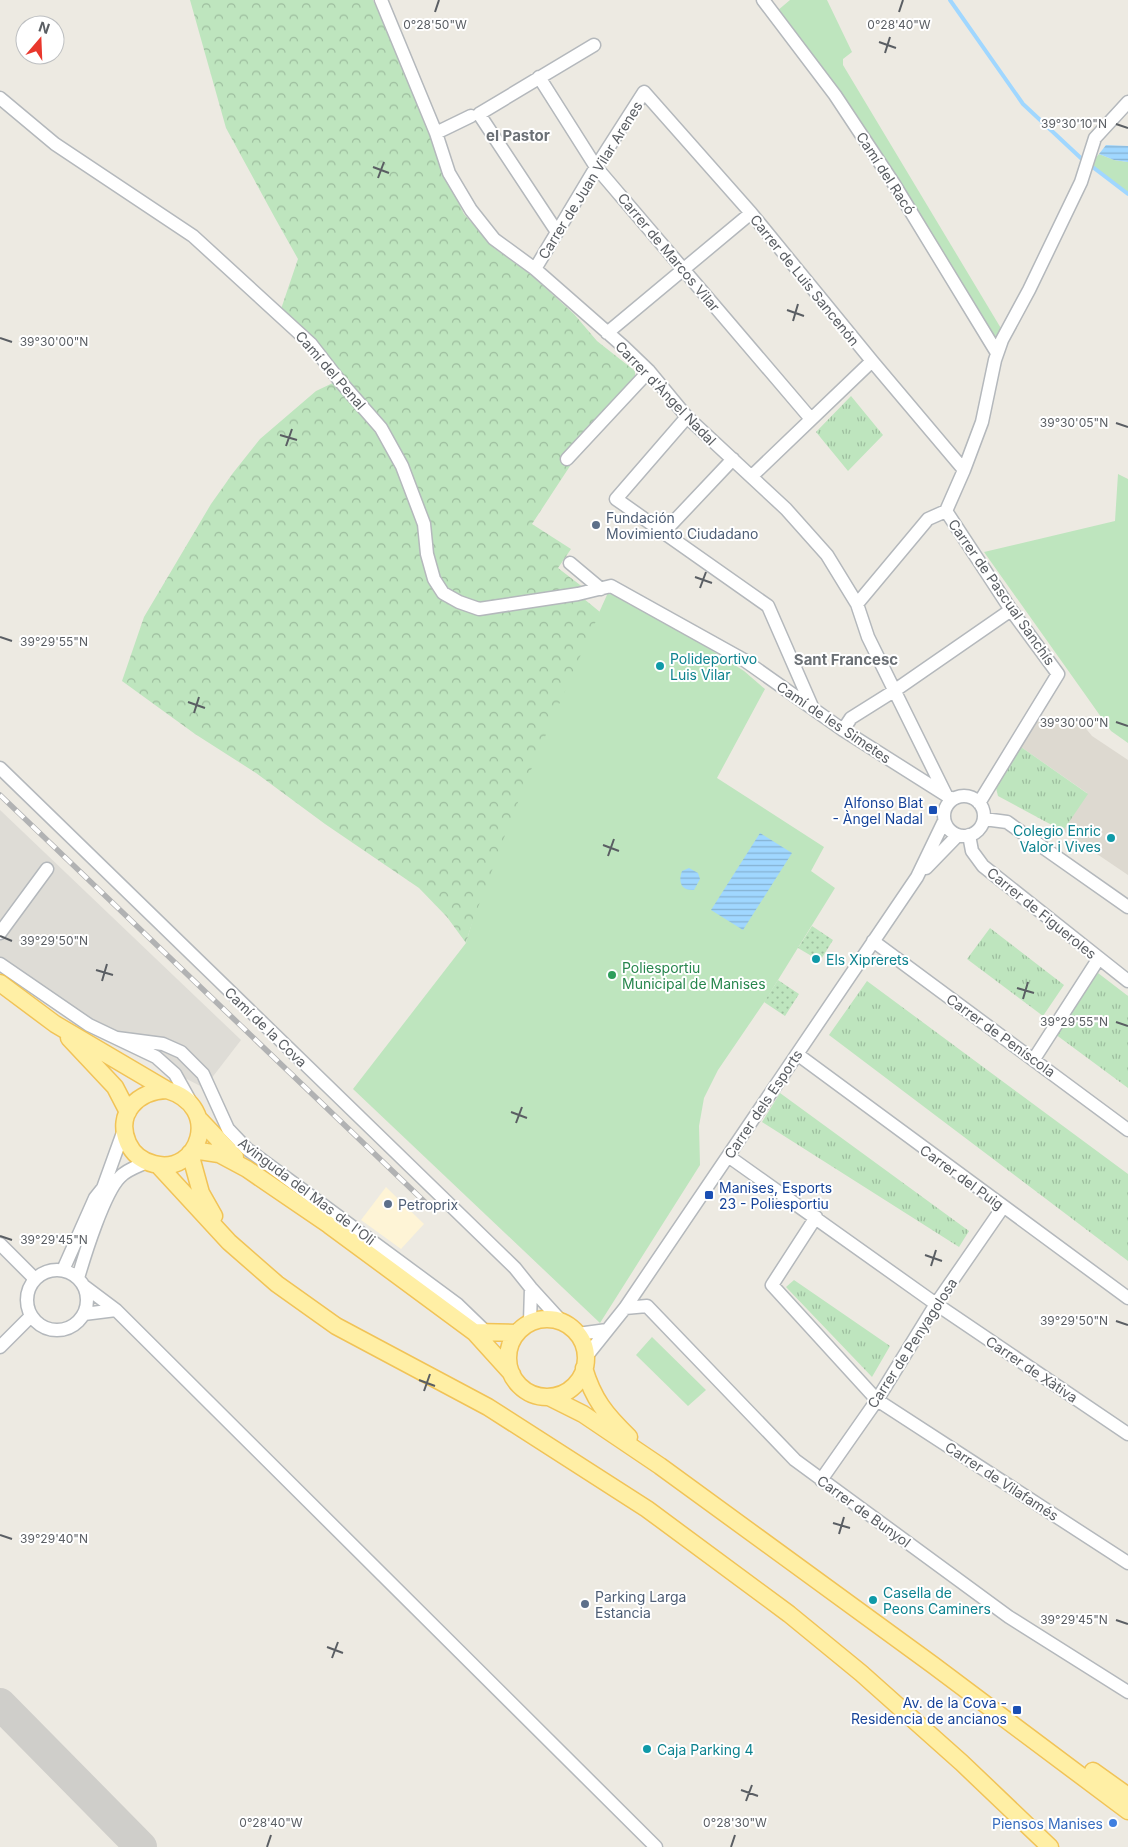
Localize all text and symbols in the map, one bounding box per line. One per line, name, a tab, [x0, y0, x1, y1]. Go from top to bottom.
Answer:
north arrow	[15, 15, 65, 65]
text: N	[37, 17, 52, 37]
text: 0°28'50"W	[403, 17, 467, 32]
text: 0°28'40"W	[867, 17, 931, 32]
street label: Carrer de Juan Vilar Arenes	[534, 98, 646, 262]
text: 39°30'10"N	[1041, 116, 1107, 131]
district label: el Pastor	[486, 126, 550, 145]
street label: Camí del Racó	[853, 129, 919, 217]
street label: Carrer de Marcos Vilar	[614, 189, 724, 315]
street label: Carrer de Luis Sancenón	[747, 211, 863, 349]
street label: Camí del Penal	[292, 327, 370, 413]
text: 39°30'00"N	[20, 334, 88, 349]
street label: Carrer d'Àngel Nadal	[612, 338, 720, 448]
text: 39°30'05"N	[1040, 415, 1108, 430]
place label: Fundación Movimiento Ciudadano	[606, 509, 758, 542]
street label: Carrer de Pascual Sanchís	[945, 516, 1059, 668]
marker: Fundación Movimiento Ciudadano	[590, 519, 602, 531]
text: 39°29'55"N	[20, 634, 88, 649]
place label: Polideportivo Luis Vilar	[670, 650, 757, 683]
district label: Sant Francesc	[794, 650, 898, 669]
marker: Polideportivo Luis Vilar	[654, 660, 666, 672]
street label: Camí de les Simetes	[774, 677, 894, 767]
text: 39°30'00"N	[1040, 715, 1108, 730]
place label: Alfonso Blat - Àngel Nadal	[832, 794, 923, 827]
marker: Alfonso Blat - Àngel Nadal	[927, 804, 939, 816]
place label: Colegio Enric Valor i Vives	[1013, 822, 1101, 855]
marker: Colegio Enric Valor i Vives	[1105, 832, 1117, 844]
street label: Carrer de Figueroles	[984, 864, 1100, 962]
text: 39°29'50"N	[20, 933, 88, 948]
place label: Els Xiprerets	[826, 951, 909, 968]
marker: Els Xiprerets	[810, 953, 822, 965]
place label: Poliesportiu Municipal de Manises	[622, 959, 766, 992]
marker: Poliesportiu Municipal de Manises	[606, 969, 618, 981]
street label: Camí de la Cova	[221, 984, 311, 1070]
street label: Carrer de Peníscola	[943, 990, 1059, 1080]
text: 39°29'55"N	[1040, 1014, 1108, 1029]
street label: Carrer dels Esports	[720, 1046, 806, 1162]
street label: Avinguda del Mas de l'Oli	[235, 1134, 379, 1248]
street label: Carrer del Puig	[917, 1141, 1007, 1213]
place label: Manises, Esports 23 - Poliesportiu	[719, 1179, 832, 1212]
marker: Manises, Esports 23 - Poliesportiu	[703, 1189, 715, 1201]
place label: Petroprix	[398, 1196, 458, 1213]
marker: Petroprix	[382, 1198, 394, 1210]
text: 39°29'45"N	[20, 1232, 88, 1247]
street label: Carrer de Penyagolosa	[864, 1275, 960, 1411]
text: 39°29'50"N	[1040, 1313, 1108, 1328]
street label: Carrer de Xàtiva	[983, 1332, 1081, 1406]
street label: Carrer de Vilafamés	[942, 1438, 1062, 1524]
street label: Carrer de Bunyol	[814, 1471, 914, 1551]
text: 39°29'40"N	[20, 1531, 88, 1546]
place label: Casella de Peons Caminers	[883, 1584, 991, 1617]
place label: Parking Larga Estancia	[595, 1588, 686, 1621]
marker: Casella de Peons Caminers	[867, 1594, 879, 1606]
marker: Parking Larga Estancia	[579, 1598, 591, 1610]
text: 39°29'45"N	[1040, 1612, 1108, 1627]
place label: Av. de la Cova - Residencia de ancianos	[851, 1694, 1007, 1727]
marker: Av. de la Cova - Residencia de ancianos	[1011, 1704, 1023, 1716]
place label: Caja Parking 4	[657, 1741, 753, 1758]
marker: Caja Parking 4	[641, 1743, 653, 1755]
text: 0°28'40"W	[239, 1815, 303, 1830]
text: 0°28'30"W	[703, 1815, 767, 1830]
place label: Piensos Manises	[992, 1815, 1103, 1832]
marker: Piensos Manises	[1107, 1817, 1119, 1829]

